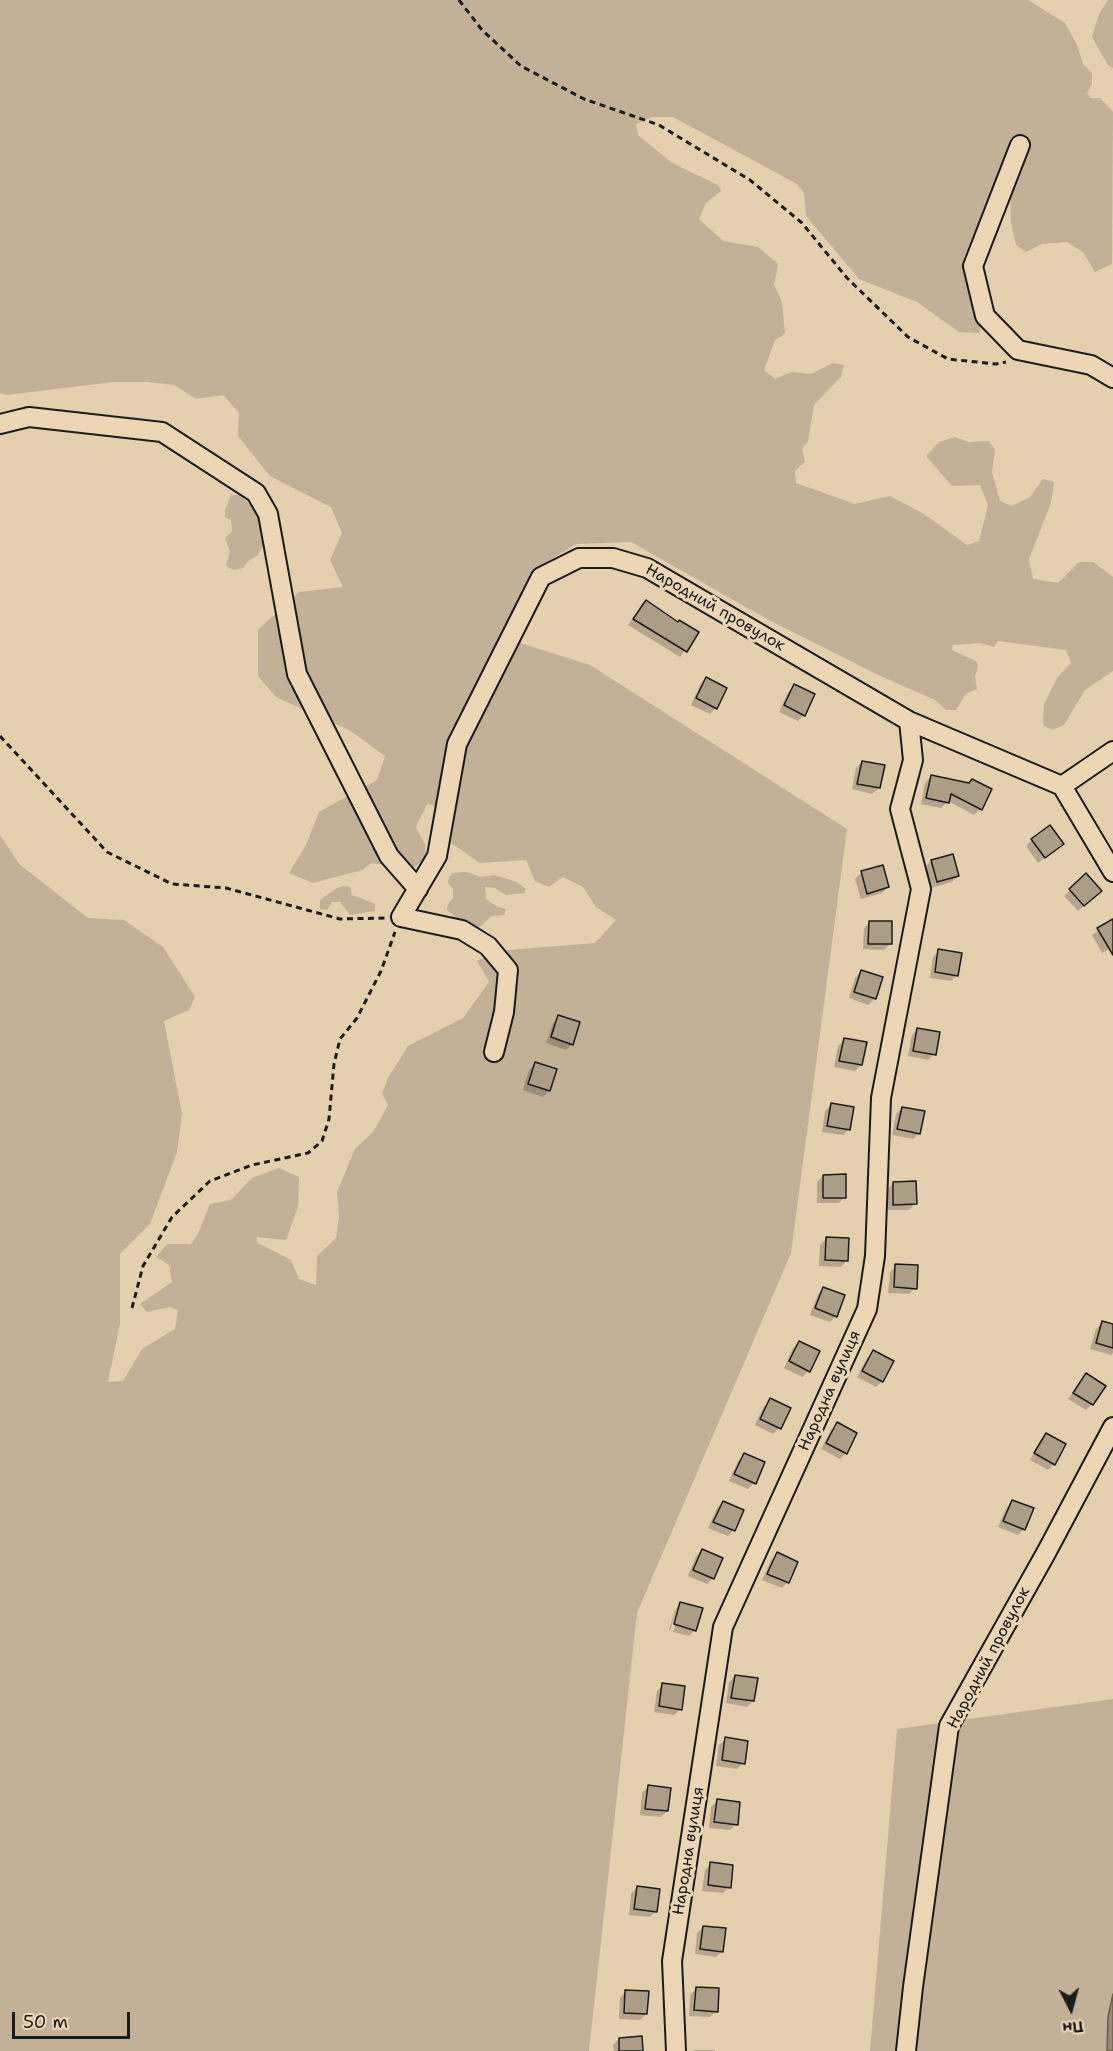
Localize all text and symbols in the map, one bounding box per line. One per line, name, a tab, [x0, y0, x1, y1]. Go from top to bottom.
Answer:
street label: Народний провулок	[642, 560, 788, 656]
street label: Народна вулиця	[795, 1328, 865, 1454]
street label: Народний провулок	[943, 1584, 1035, 1732]
street label: Народна вулиця	[669, 1785, 709, 1917]
north arrow	[1041, 1979, 1101, 2039]
scale bar	[15, 2000, 134, 2038]
text: 50 m	[23, 2010, 68, 2034]
text: Пн	[1061, 2016, 1085, 2039]

